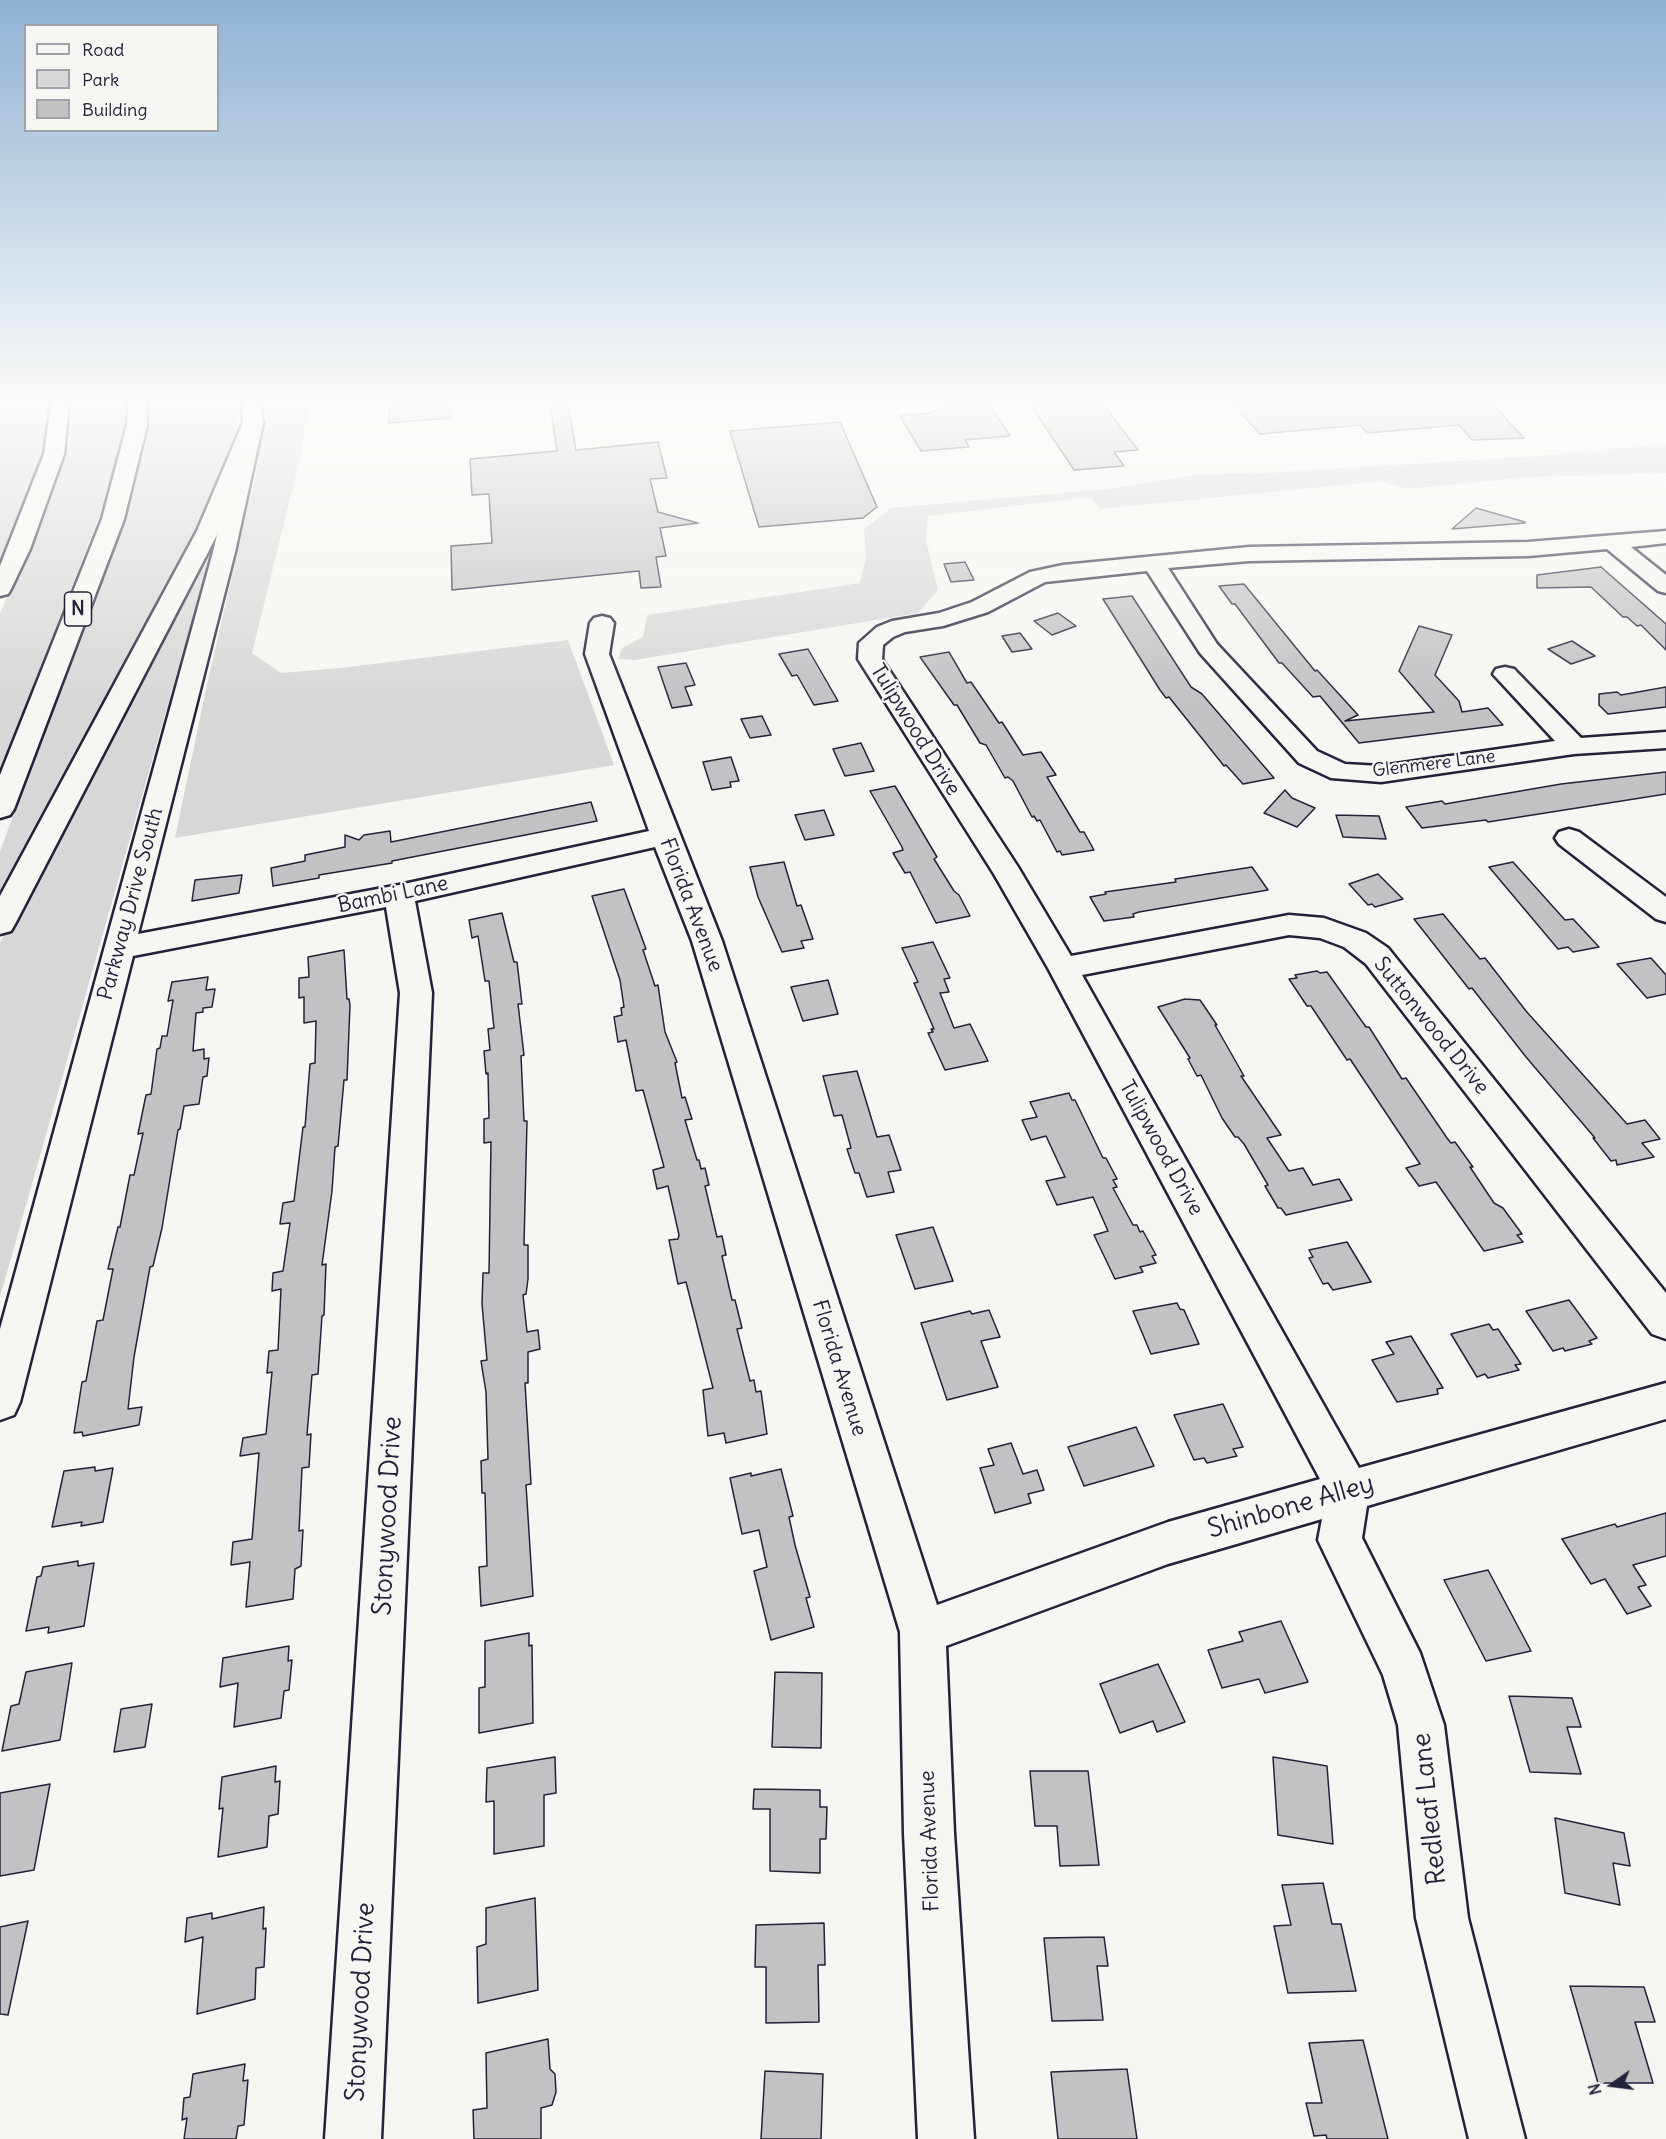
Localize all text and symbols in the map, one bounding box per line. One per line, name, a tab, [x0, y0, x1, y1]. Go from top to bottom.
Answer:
legend	[24, 24, 219, 132]
text: Road	[82, 38, 124, 61]
text: Park	[82, 68, 119, 91]
text: Building	[82, 98, 147, 121]
road number: N	[64, 592, 92, 626]
street label: Tulipwood Drive	[864, 660, 966, 800]
street label: Glenmere Lane	[1371, 746, 1497, 782]
street label: Parkway Drive South	[93, 805, 169, 1003]
street label: Florida Avenue	[654, 834, 728, 976]
street label: Bambi Lane	[336, 871, 450, 919]
street label: Suttonwood Drive	[1368, 952, 1494, 1100]
street label: Tulipwood Drive	[1114, 1076, 1208, 1220]
street label: Florida Avenue	[806, 1297, 872, 1439]
street label: Stonywood Drive	[367, 1415, 409, 1617]
street label: Shinbone Alley	[1204, 1468, 1378, 1546]
street label: Redleaf Lane	[1407, 1732, 1453, 1886]
street label: Florida Avenue	[915, 1770, 945, 1912]
street label: Stonywood Drive	[340, 1901, 382, 2103]
north arrow	[1582, 2055, 1642, 2115]
text: N	[1583, 2082, 1606, 2097]

